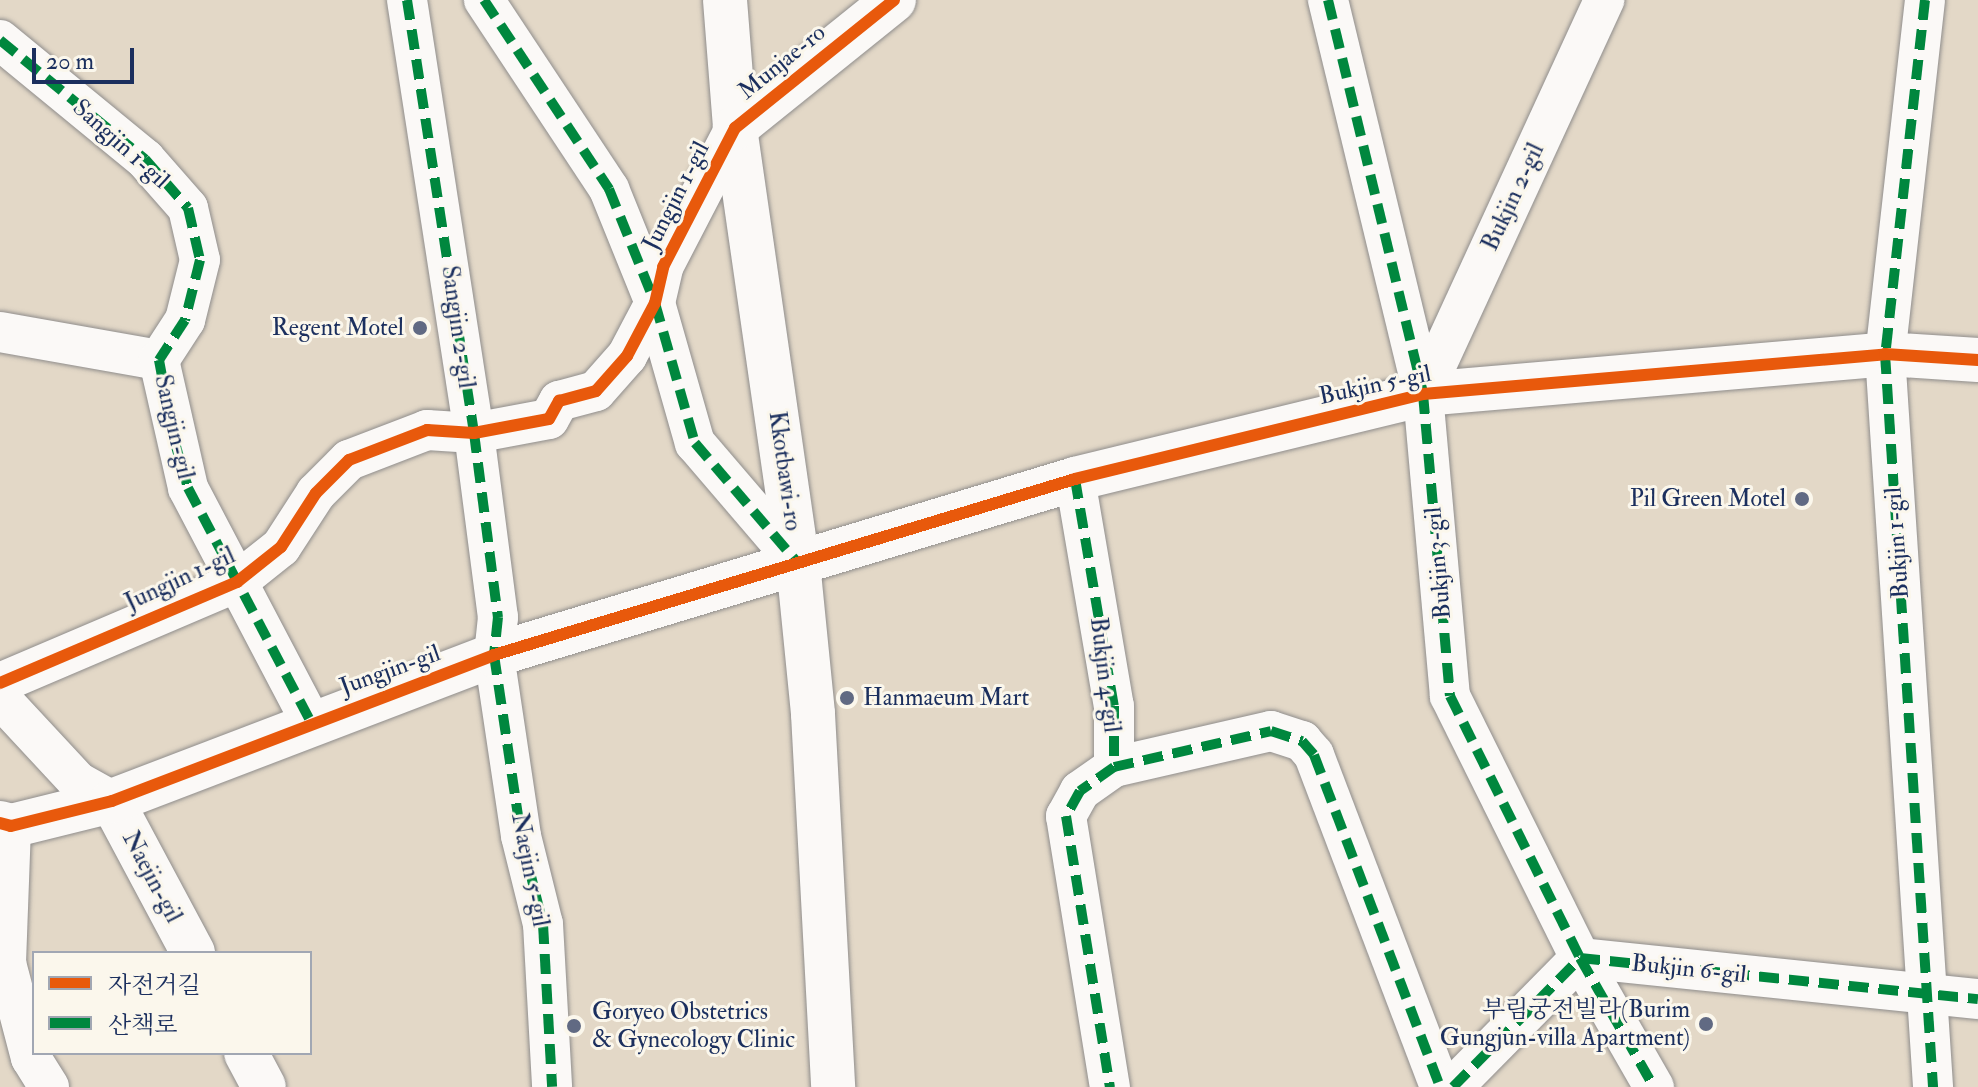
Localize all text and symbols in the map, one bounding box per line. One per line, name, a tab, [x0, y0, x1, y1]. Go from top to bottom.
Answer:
street label: Munjae-ro	[733, 18, 831, 106]
scale bar	[36, 32, 138, 82]
text: 20 m	[46, 46, 94, 77]
street label: Sangjin 1-gil	[67, 93, 175, 195]
street label: Jungjin 1-gil	[636, 137, 716, 255]
street label: Bukjin 2-gil	[1476, 139, 1550, 255]
street label: Sangjin 2-gil	[435, 264, 481, 390]
place label: Regent Motel	[272, 314, 404, 342]
marker: Regent Motel	[411, 319, 429, 337]
street label: Bukjin 5-gil	[1316, 359, 1434, 411]
street label: Sangjin-gil	[148, 372, 200, 482]
street label: Kkotbawi-ro	[762, 409, 808, 533]
place label: Pil Green Motel	[1630, 485, 1786, 513]
street label: Bukjin 1-gil	[1879, 486, 1915, 600]
marker: Pil Green Motel	[1793, 490, 1811, 508]
street label: Bukjin 3-gil	[1419, 506, 1457, 620]
street label: Jungjin 1-gil	[120, 541, 240, 617]
street label: Bukjin 4-gil	[1084, 616, 1126, 734]
street label: Jungjin-gil	[336, 639, 444, 701]
place label: Hanmaeum Mart	[863, 684, 1029, 712]
marker: Hanmaeum Mart	[838, 689, 856, 707]
street label: Naejin 5-gil	[505, 811, 555, 929]
street label: Naejin-gil	[116, 826, 188, 928]
street label: Bukjin 6-gil	[1630, 949, 1748, 989]
legend	[32, 951, 312, 1055]
text: 자전거길	[108, 970, 201, 1001]
place label: 부림궁전빌라(Burim Gungjun-villa Apartment)	[1440, 996, 1690, 1052]
place label: Goryeo Obstetrics & Gynecology Clinic	[592, 998, 795, 1054]
text: 산책로	[108, 1010, 178, 1041]
marker: Goryeo Obstetrics & Gynecology Clinic	[563, 1015, 585, 1037]
marker: 부림궁전빌라(Burim Gungjun-villa Apartment)	[1697, 1015, 1715, 1033]

